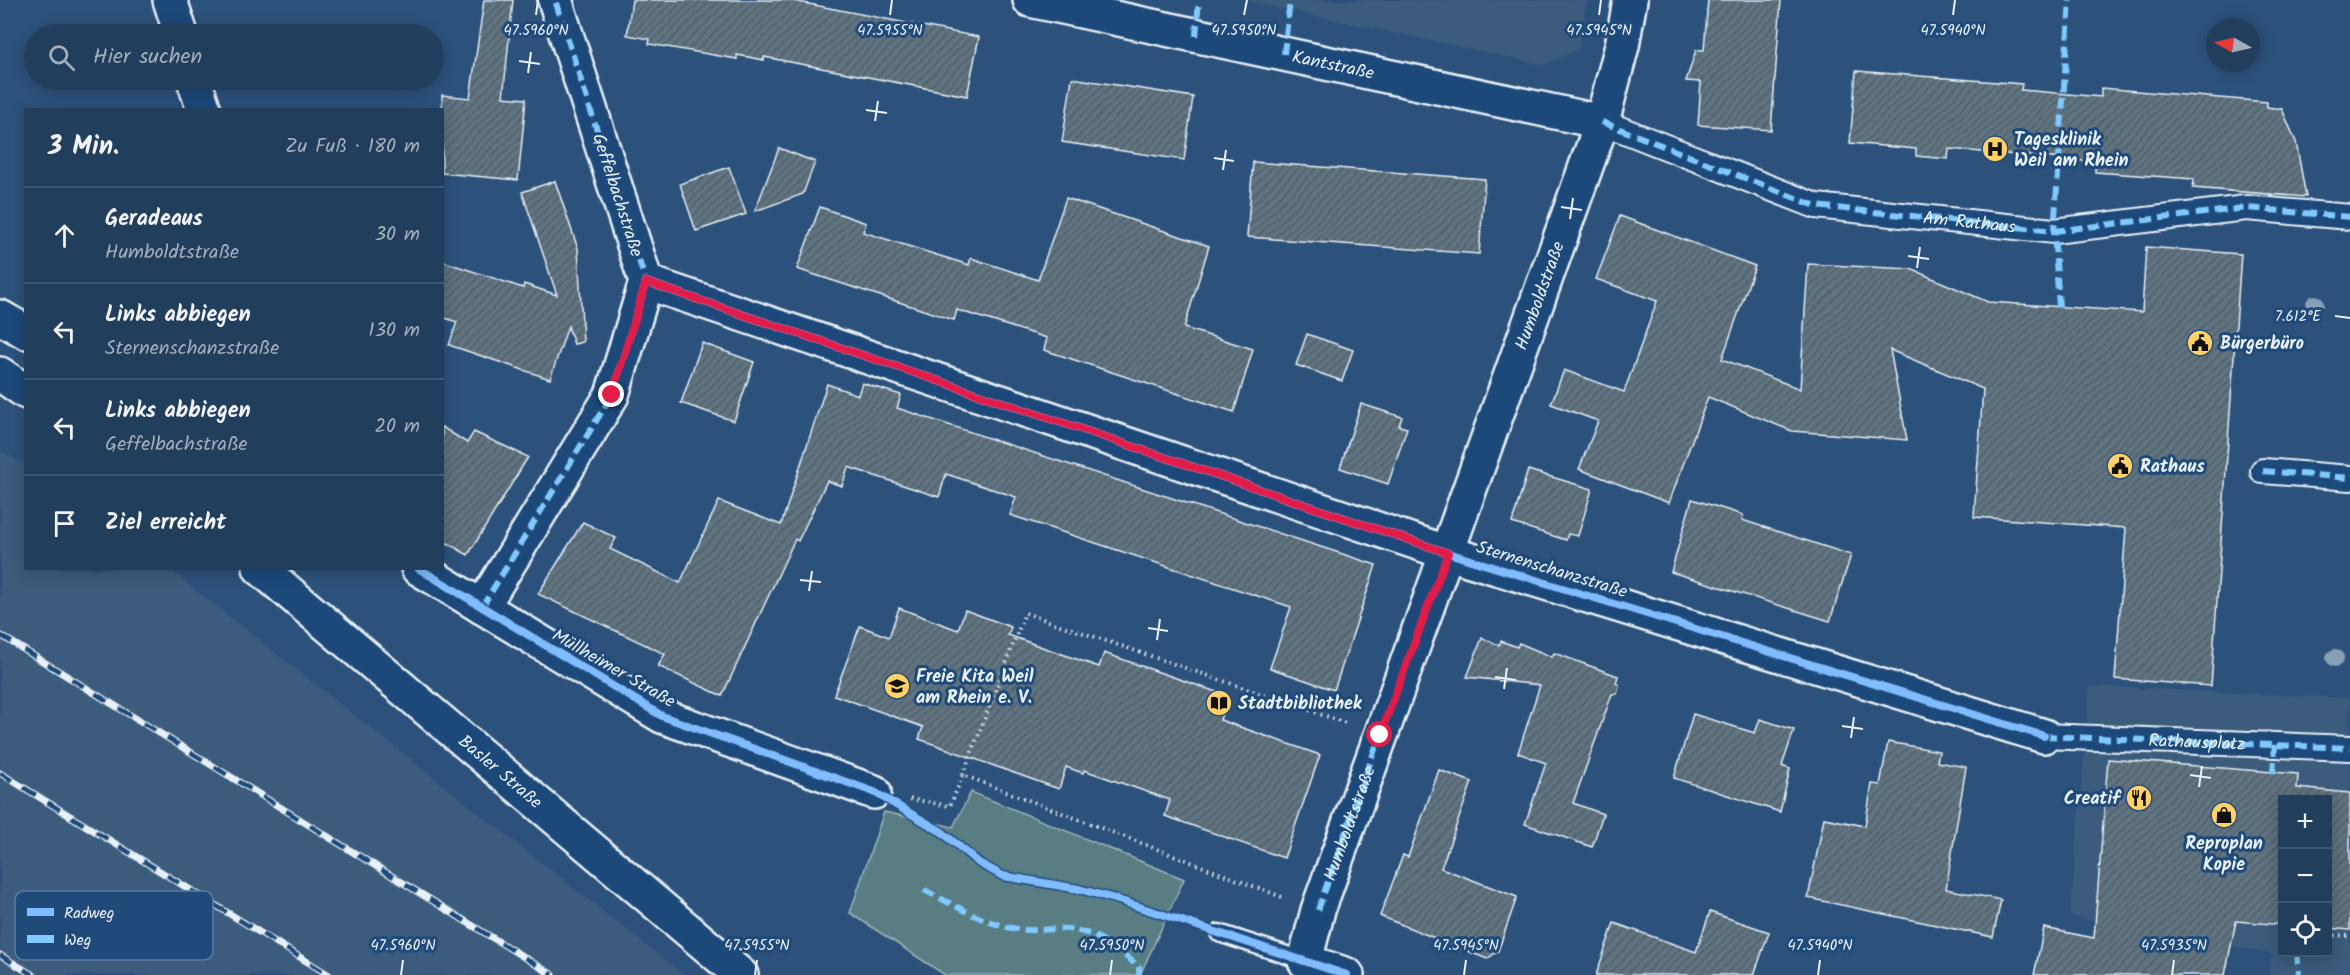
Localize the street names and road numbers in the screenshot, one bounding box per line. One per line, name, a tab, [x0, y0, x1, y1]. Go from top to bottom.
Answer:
street label: Kantstraße	[1289, 43, 1377, 89]
street label: Geffelbachstraße	[583, 130, 650, 261]
street label: Am Rathaus	[1921, 204, 2017, 243]
street label: Humboldstraße	[1508, 238, 1574, 355]
street label: Sternenschanzstraße	[1472, 534, 1631, 607]
street label: Müllheimer Straße	[546, 622, 681, 717]
street label: Rathausplatz	[2148, 727, 2246, 760]
street label: Basler Straße	[451, 728, 548, 817]
street label: Humboldtstraße	[1317, 762, 1385, 886]

